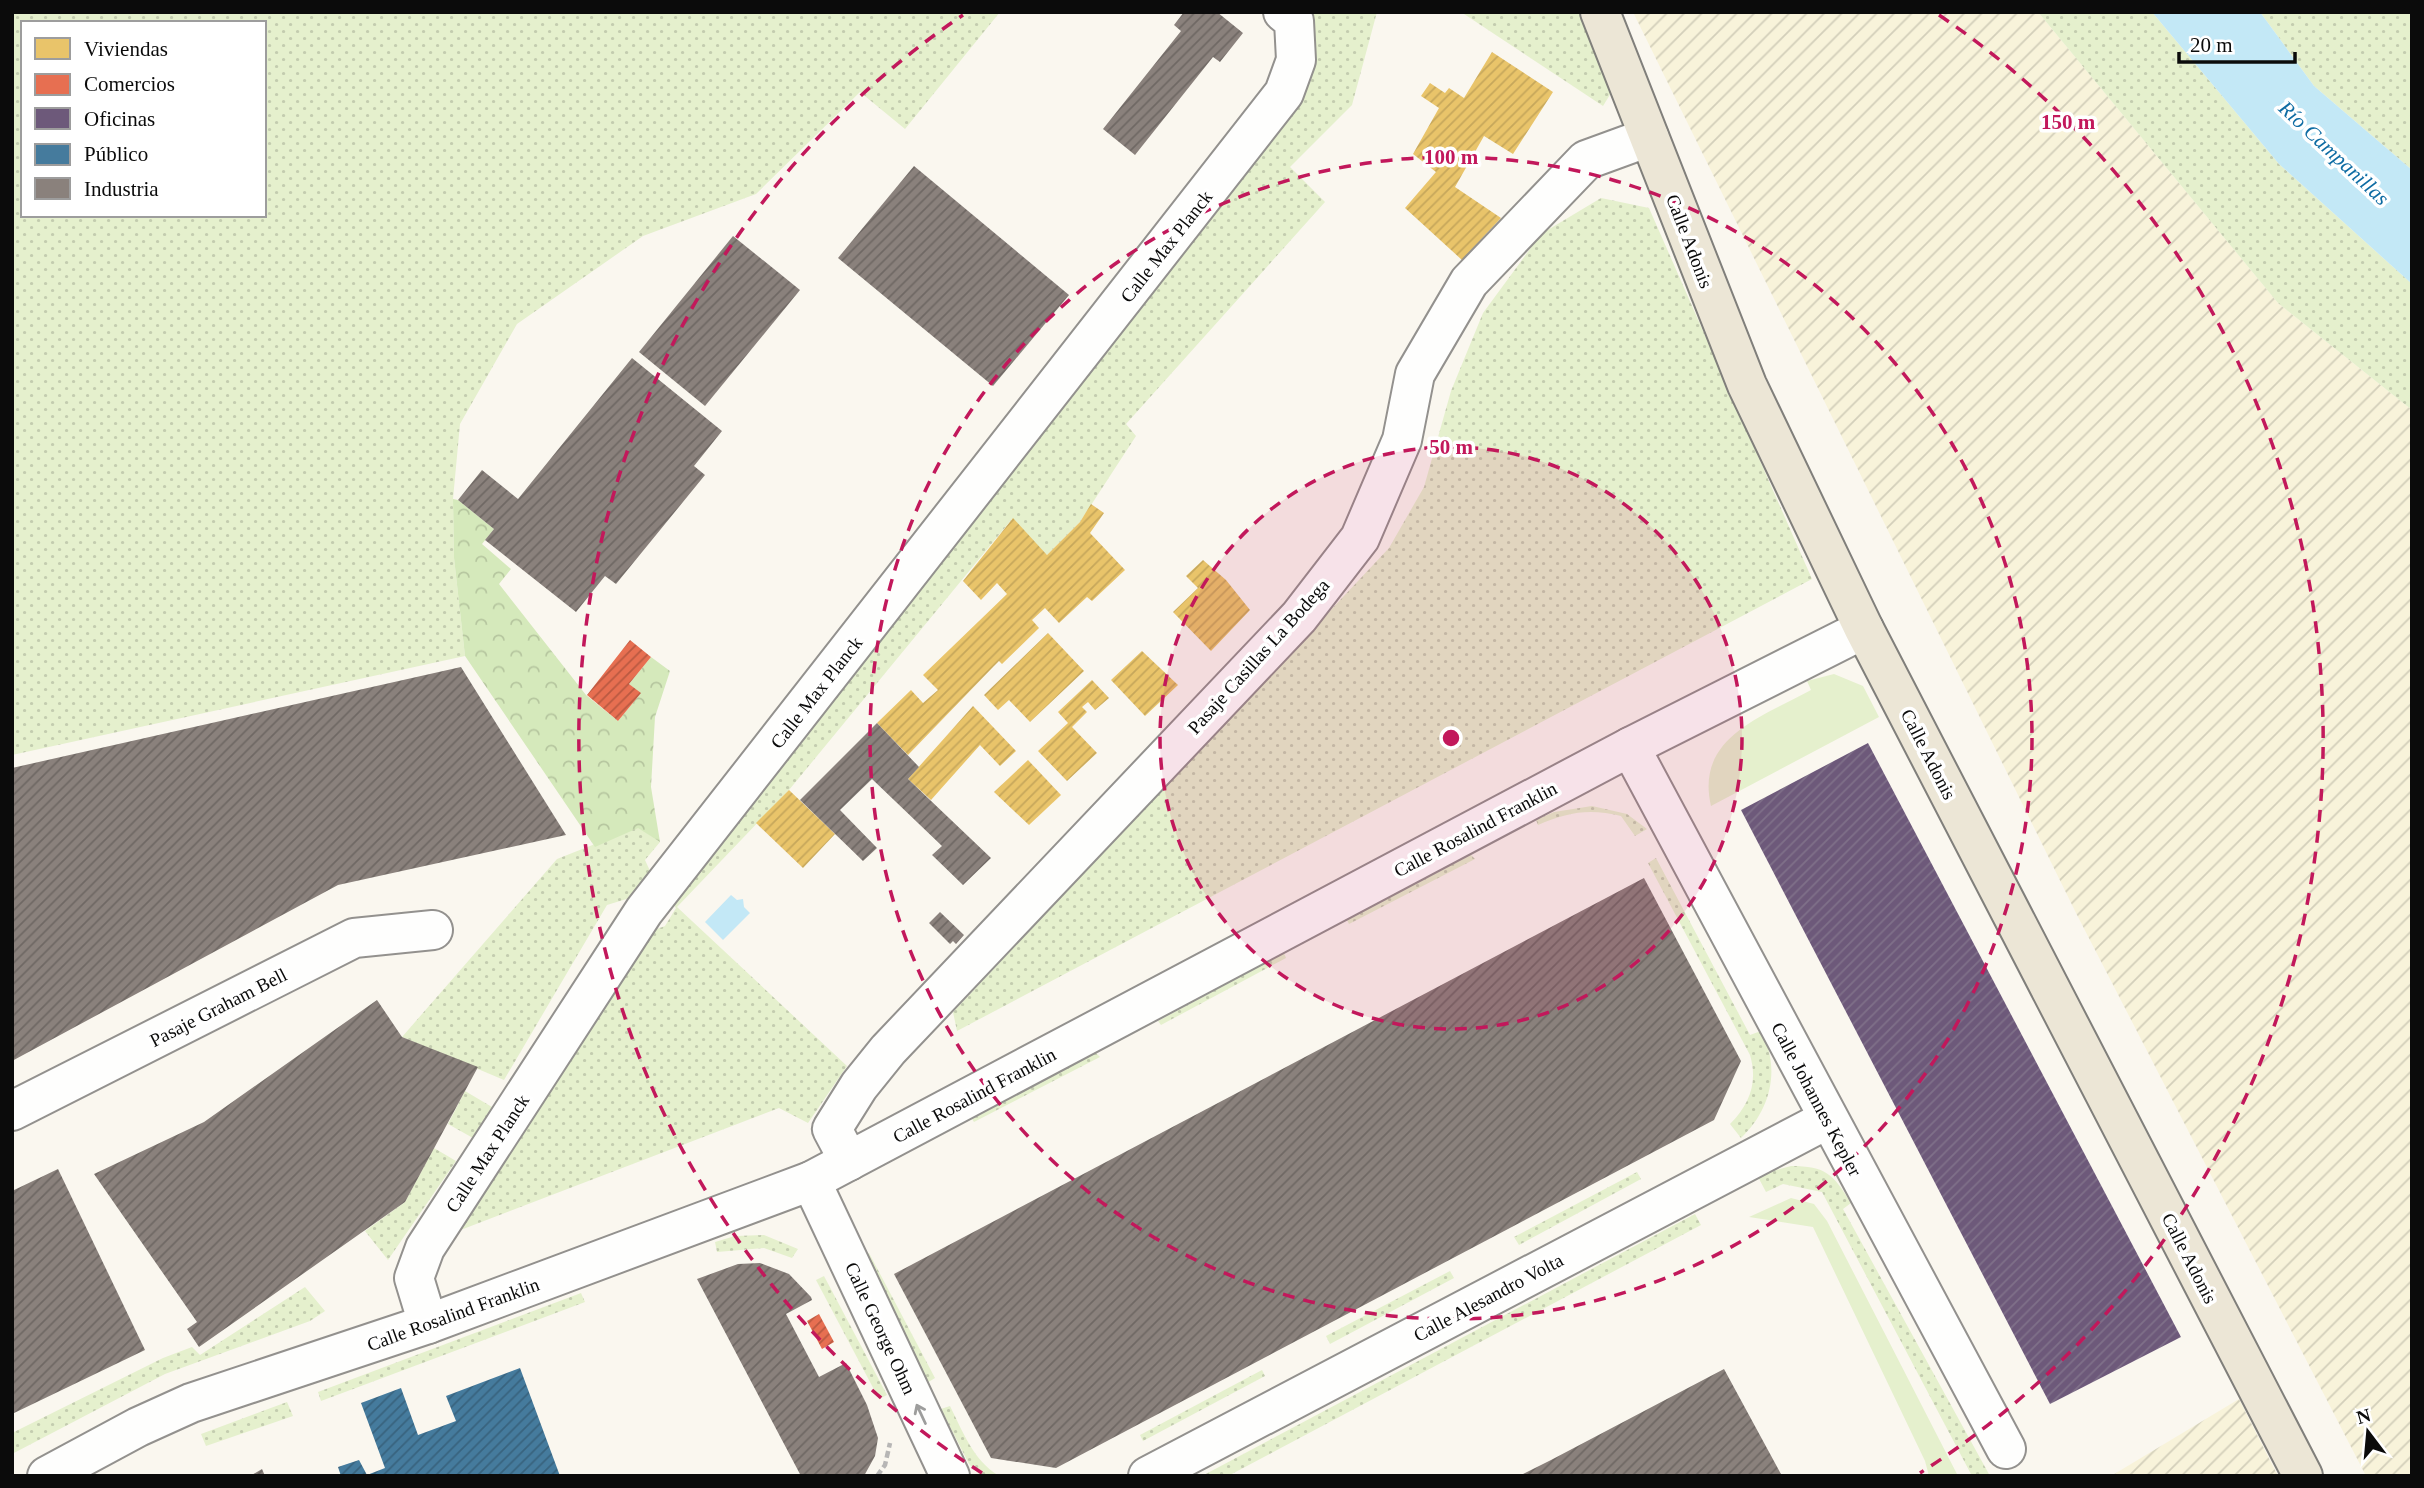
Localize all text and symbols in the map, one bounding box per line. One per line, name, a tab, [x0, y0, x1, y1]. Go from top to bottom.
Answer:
legend	[21, 21, 266, 217]
scale bar	[2179, 21, 2294, 65]
text: 20 m	[2190, 33, 2233, 57]
text: Viviendas	[84, 37, 168, 61]
text: Comercios	[84, 72, 175, 96]
water label: Río Campanillas	[2273, 95, 2394, 210]
text: Oficinas	[84, 107, 155, 131]
text: 150 m	[2041, 110, 2096, 134]
text: Público	[84, 142, 148, 166]
text: 100 m	[1424, 145, 1479, 169]
text: Industria	[84, 177, 159, 201]
street label: Calle Max Planck	[1116, 186, 1217, 306]
street label: Calle Adonis	[1662, 191, 1717, 291]
text: 50 m	[1429, 435, 1473, 459]
street label: Pasaje Casillas La Bodega	[1183, 574, 1334, 738]
street label: Calle Max Planck	[766, 632, 867, 752]
street label: Calle Adonis	[1897, 705, 1960, 803]
centre of rings	[1439, 726, 1463, 750]
street label: Calle Rosalind Franklin	[1390, 777, 1561, 881]
street label: Pasaje Graham Bell	[146, 964, 290, 1051]
street label: Calle Johannes Kepler	[1767, 1019, 1866, 1180]
street label: Calle Rosalind Franklin	[889, 1043, 1060, 1147]
street label: Calle Max Planck	[442, 1090, 534, 1216]
street label: Calle Adonis	[2158, 1209, 2221, 1307]
street label: Calle Alesandro Volta	[1410, 1249, 1567, 1346]
street label: Calle George Ohm	[841, 1259, 920, 1398]
street label: Calle Rosalind Franklin	[364, 1273, 543, 1355]
north arrow	[2333, 1397, 2403, 1467]
one-way arrow	[914, 1404, 927, 1425]
text: N	[2354, 1404, 2373, 1428]

